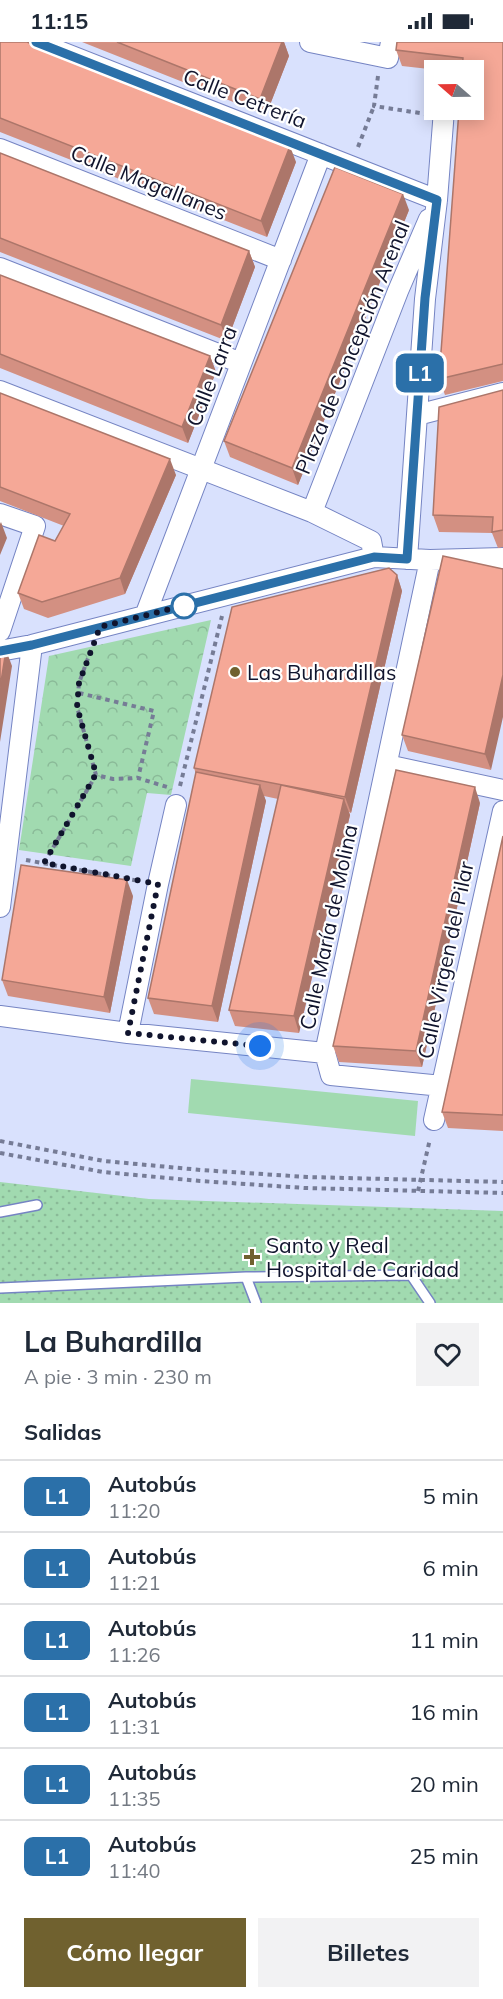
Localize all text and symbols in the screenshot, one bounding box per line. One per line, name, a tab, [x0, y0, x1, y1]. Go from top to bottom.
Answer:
text: 11:15	[30, 7, 88, 35]
north arrow	[424, 60, 484, 120]
map controls	[424, 60, 484, 120]
street label: Calle Cetrería	[180, 63, 310, 133]
street label: Calle Magallanes	[67, 139, 231, 225]
street label: Plaza de Concepción Arenal	[289, 216, 415, 478]
street label: Calle Larra	[180, 322, 242, 430]
line badge: L1	[393, 354, 447, 392]
text: L1	[408, 360, 432, 386]
unlabelled marker	[171, 593, 197, 619]
place label: Las Buhardillas	[247, 659, 396, 685]
marker: Las Buhardillas	[228, 665, 242, 679]
street label: Calle María de Molina	[294, 822, 362, 1032]
street label: Calle Virgen del Pilar	[411, 859, 479, 1061]
your location	[245, 1031, 275, 1061]
place label: Santo y Real Hospital de Caridad	[266, 1232, 459, 1282]
marker: Santo y Real Hospital de Caridad	[243, 1248, 261, 1266]
button: heart	[416, 1323, 479, 1386]
text: La Buhardilla	[24, 1324, 202, 1359]
text: A pie · 3 min · 230 m	[24, 1364, 212, 1389]
text: Salidas	[24, 1418, 102, 1446]
text: Autobús	[108, 1470, 197, 1498]
text: 5 min	[423, 1482, 479, 1510]
text: L1	[45, 1483, 69, 1509]
text: 11:20	[108, 1498, 161, 1523]
text: Autobús	[108, 1542, 197, 1570]
text: 6 min	[423, 1554, 479, 1582]
text: L1	[45, 1555, 69, 1581]
text: 11:21	[108, 1570, 161, 1595]
text: Autobús	[108, 1614, 197, 1642]
text: 11 min	[409, 1626, 479, 1654]
text: L1	[45, 1627, 69, 1653]
text: 11:26	[108, 1642, 161, 1667]
text: Autobús	[108, 1686, 197, 1714]
text: 16 min	[409, 1698, 479, 1726]
text: L1	[45, 1699, 69, 1725]
text: 11:31	[108, 1714, 161, 1739]
text: Autobús	[108, 1758, 197, 1786]
text: 20 min	[409, 1770, 479, 1798]
text: L1	[45, 1771, 69, 1797]
text: 11:35	[108, 1786, 161, 1811]
text: Autobús	[108, 1830, 197, 1858]
text: 25 min	[409, 1842, 479, 1870]
text: L1	[45, 1843, 69, 1869]
text: 11:40	[108, 1858, 161, 1883]
button: Cómo llegar	[24, 1918, 246, 1987]
button: Billetes	[258, 1918, 479, 1987]

